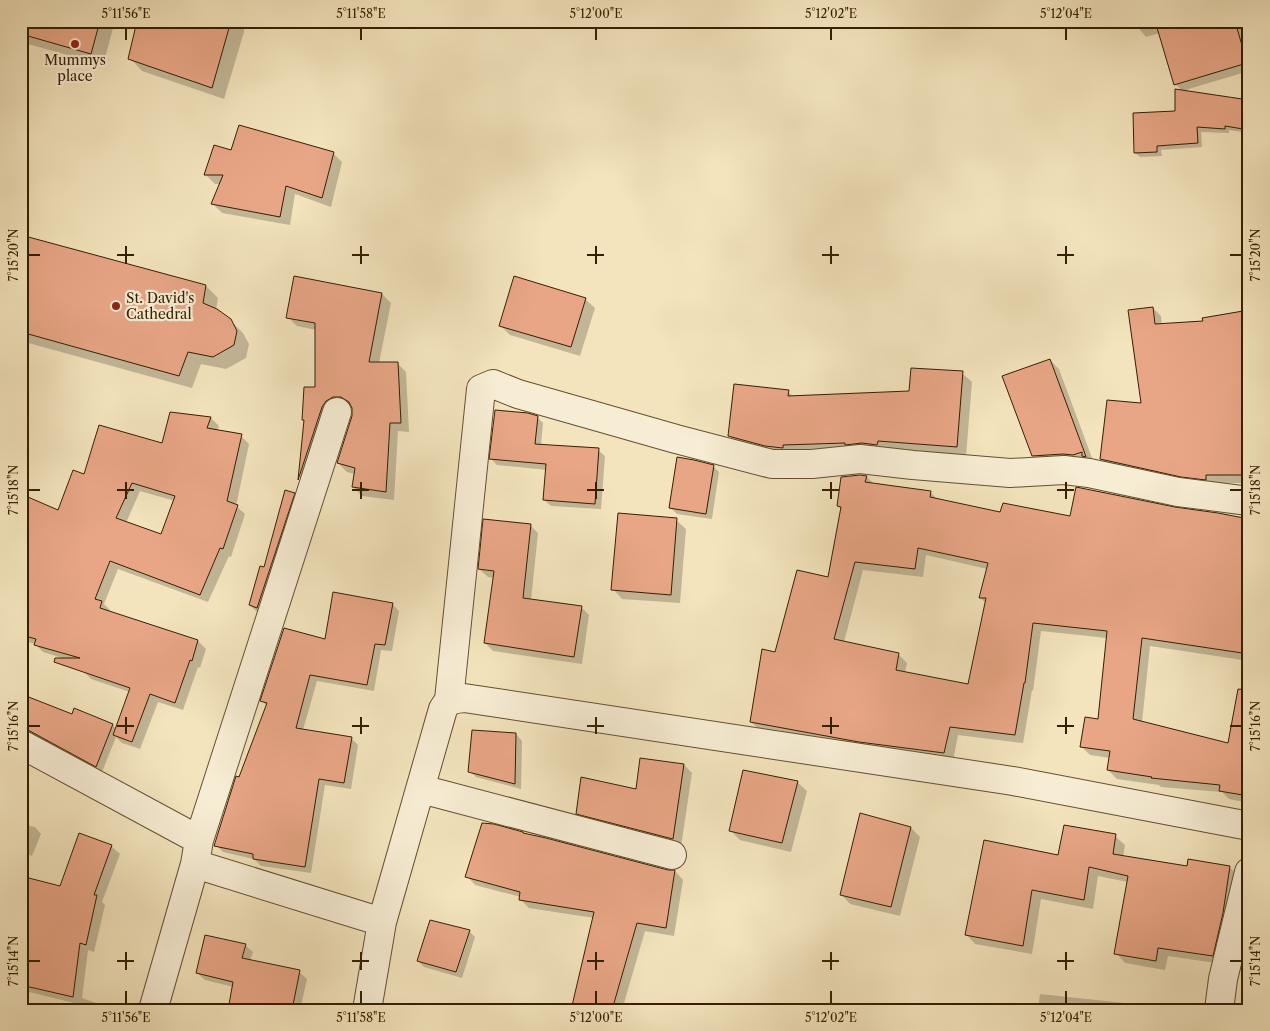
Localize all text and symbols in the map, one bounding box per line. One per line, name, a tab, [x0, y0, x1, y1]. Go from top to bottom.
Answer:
text: 5°11'56"E	[101, 6, 151, 21]
text: 5°11'58"E	[336, 6, 386, 21]
text: 5°12'00"E	[570, 6, 622, 21]
text: 5°12'02"E	[805, 6, 857, 21]
text: 5°12'04"E	[1040, 6, 1092, 21]
marker: Mummys place	[69, 38, 81, 50]
place label: Mummys place	[44, 51, 106, 85]
text: 7°15'20"N	[6, 228, 21, 281]
text: 7°15'20"N	[1248, 228, 1263, 281]
place label: St. David's Cathedral	[126, 289, 194, 323]
marker: St. David's Cathedral	[110, 300, 122, 312]
text: 7°15'18"N	[6, 465, 21, 515]
text: 7°15'18"N	[1248, 465, 1263, 515]
text: 7°15'16"N	[6, 701, 21, 751]
text: 7°15'16"N	[1248, 701, 1263, 751]
text: 7°15'14"N	[6, 936, 21, 986]
text: 7°15'14"N	[1248, 936, 1263, 986]
text: 5°11'56"E	[101, 1010, 151, 1025]
text: 5°11'58"E	[336, 1010, 386, 1025]
text: 5°12'00"E	[570, 1010, 622, 1025]
text: 5°12'02"E	[805, 1010, 857, 1025]
text: 5°12'04"E	[1040, 1010, 1092, 1025]

